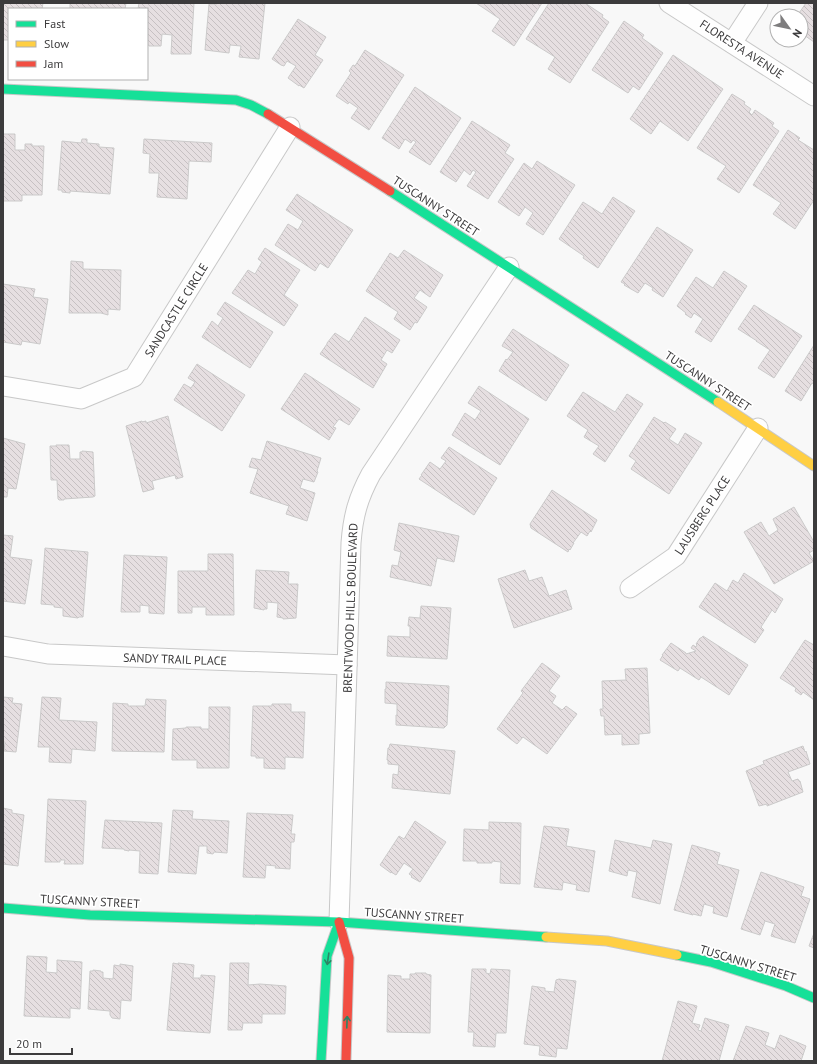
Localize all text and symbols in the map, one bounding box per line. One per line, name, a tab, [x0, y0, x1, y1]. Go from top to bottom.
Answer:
legend	[8, 8, 148, 80]
north arrow	[769, 8, 809, 48]
text: Fast	[44, 16, 65, 31]
street label: FLORESTA AVENUE	[697, 16, 787, 82]
text: N	[790, 27, 805, 40]
text: Slow	[44, 36, 69, 51]
text: Jam	[43, 56, 63, 71]
street label: TUSCANNY STREET	[390, 173, 482, 240]
street label: SANDCASTLE CIRCLE	[141, 260, 211, 360]
street label: TUSCANNY STREET	[662, 348, 754, 415]
street label: LAUSBERG PLACE	[671, 473, 733, 557]
street label: BRENTWOOD HILLS BOULEVARD	[340, 523, 360, 693]
street label: SANDY TRAIL PLACE	[123, 650, 227, 668]
street label: TUSCANNY STREET	[40, 891, 141, 911]
street label: TUSCANNY STREET	[364, 904, 465, 926]
street label: TUSCANNY STREET	[698, 941, 798, 985]
one-way arrow	[324, 952, 331, 965]
one-way arrow	[343, 1016, 351, 1029]
scale bar	[10, 1030, 72, 1056]
text: 20 m	[16, 1036, 42, 1051]

